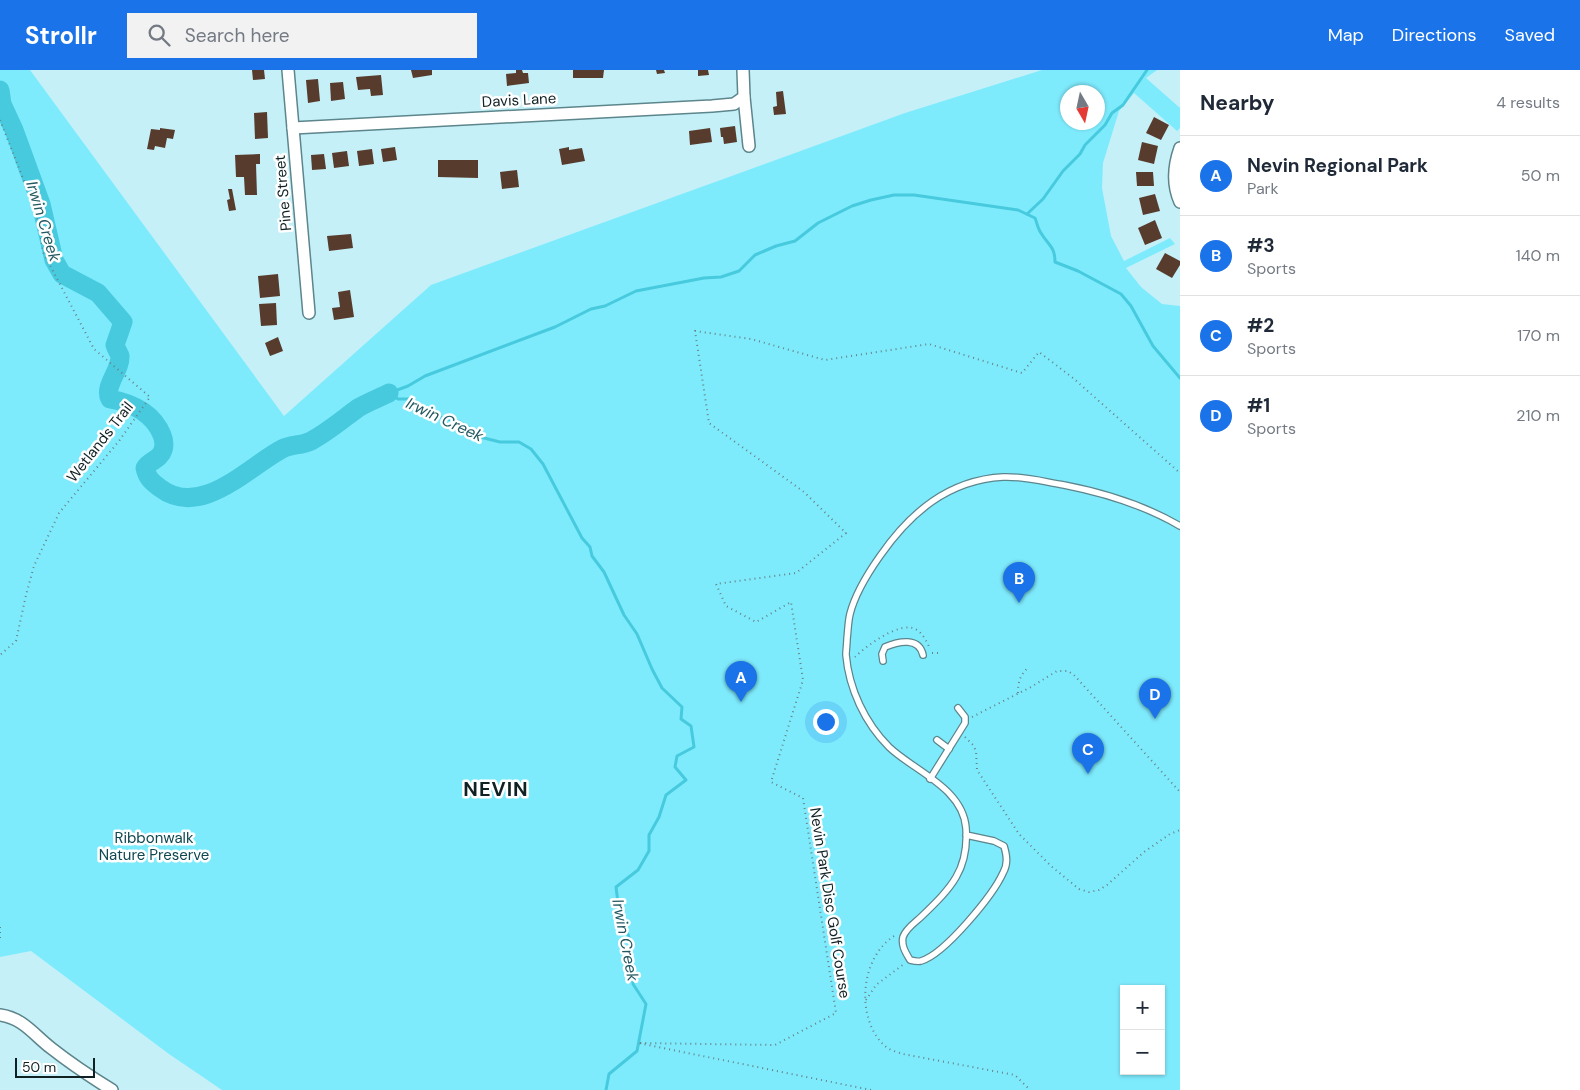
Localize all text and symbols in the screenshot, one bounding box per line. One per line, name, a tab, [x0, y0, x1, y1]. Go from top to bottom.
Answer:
search box	[127, 13, 477, 58]
text: Strollr	[25, 20, 97, 51]
icon: search	[145, 21, 173, 49]
text: Search here	[185, 23, 290, 48]
text: Map	[1328, 23, 1364, 47]
text: Directions	[1392, 23, 1477, 47]
text: Saved	[1505, 23, 1555, 47]
north arrow	[1060, 85, 1105, 130]
street label: Davis Lane	[481, 88, 557, 112]
text: Nearby	[1200, 89, 1274, 117]
text: 4 results	[1496, 92, 1560, 113]
text: Nevin Regional Park	[1247, 153, 1428, 178]
street label: Pine Street	[270, 154, 296, 232]
text: A	[1210, 165, 1222, 186]
text: 50 m	[1521, 165, 1560, 186]
water label: Irwin Creek	[21, 178, 66, 265]
text: Park	[1247, 178, 1279, 199]
text: #3	[1247, 233, 1275, 258]
text: B	[1211, 245, 1221, 266]
text: 140 m	[1516, 245, 1560, 266]
text: Sports	[1247, 258, 1296, 279]
text: #2	[1247, 313, 1274, 338]
text: C	[1210, 325, 1222, 346]
text: 170 m	[1517, 325, 1560, 346]
text: Sports	[1247, 338, 1296, 359]
water label: Irwin Creek	[403, 392, 488, 447]
text: #1	[1247, 393, 1270, 418]
street label: Wetlands Trail	[62, 398, 138, 486]
text: D	[1210, 405, 1222, 426]
text: 210 m	[1516, 405, 1560, 426]
text: Sports	[1247, 418, 1296, 439]
pin: B	[1003, 562, 1035, 603]
pin: A	[725, 661, 757, 702]
pin: D	[1139, 678, 1171, 719]
your location	[813, 709, 839, 735]
pin: C	[1072, 733, 1104, 774]
district label: NEVIN	[463, 776, 529, 802]
street label: Nevin Park Disc Golf Course	[805, 806, 855, 1000]
park label: Ribbonwalk Nature Preserve	[99, 828, 209, 865]
water label: Irwin Creek	[607, 897, 644, 984]
map controls	[1120, 985, 1165, 1075]
button: +	[1120, 985, 1165, 1030]
button: −	[1120, 1030, 1165, 1075]
scale bar	[15, 1055, 95, 1078]
text: 50 m	[22, 1058, 56, 1076]

